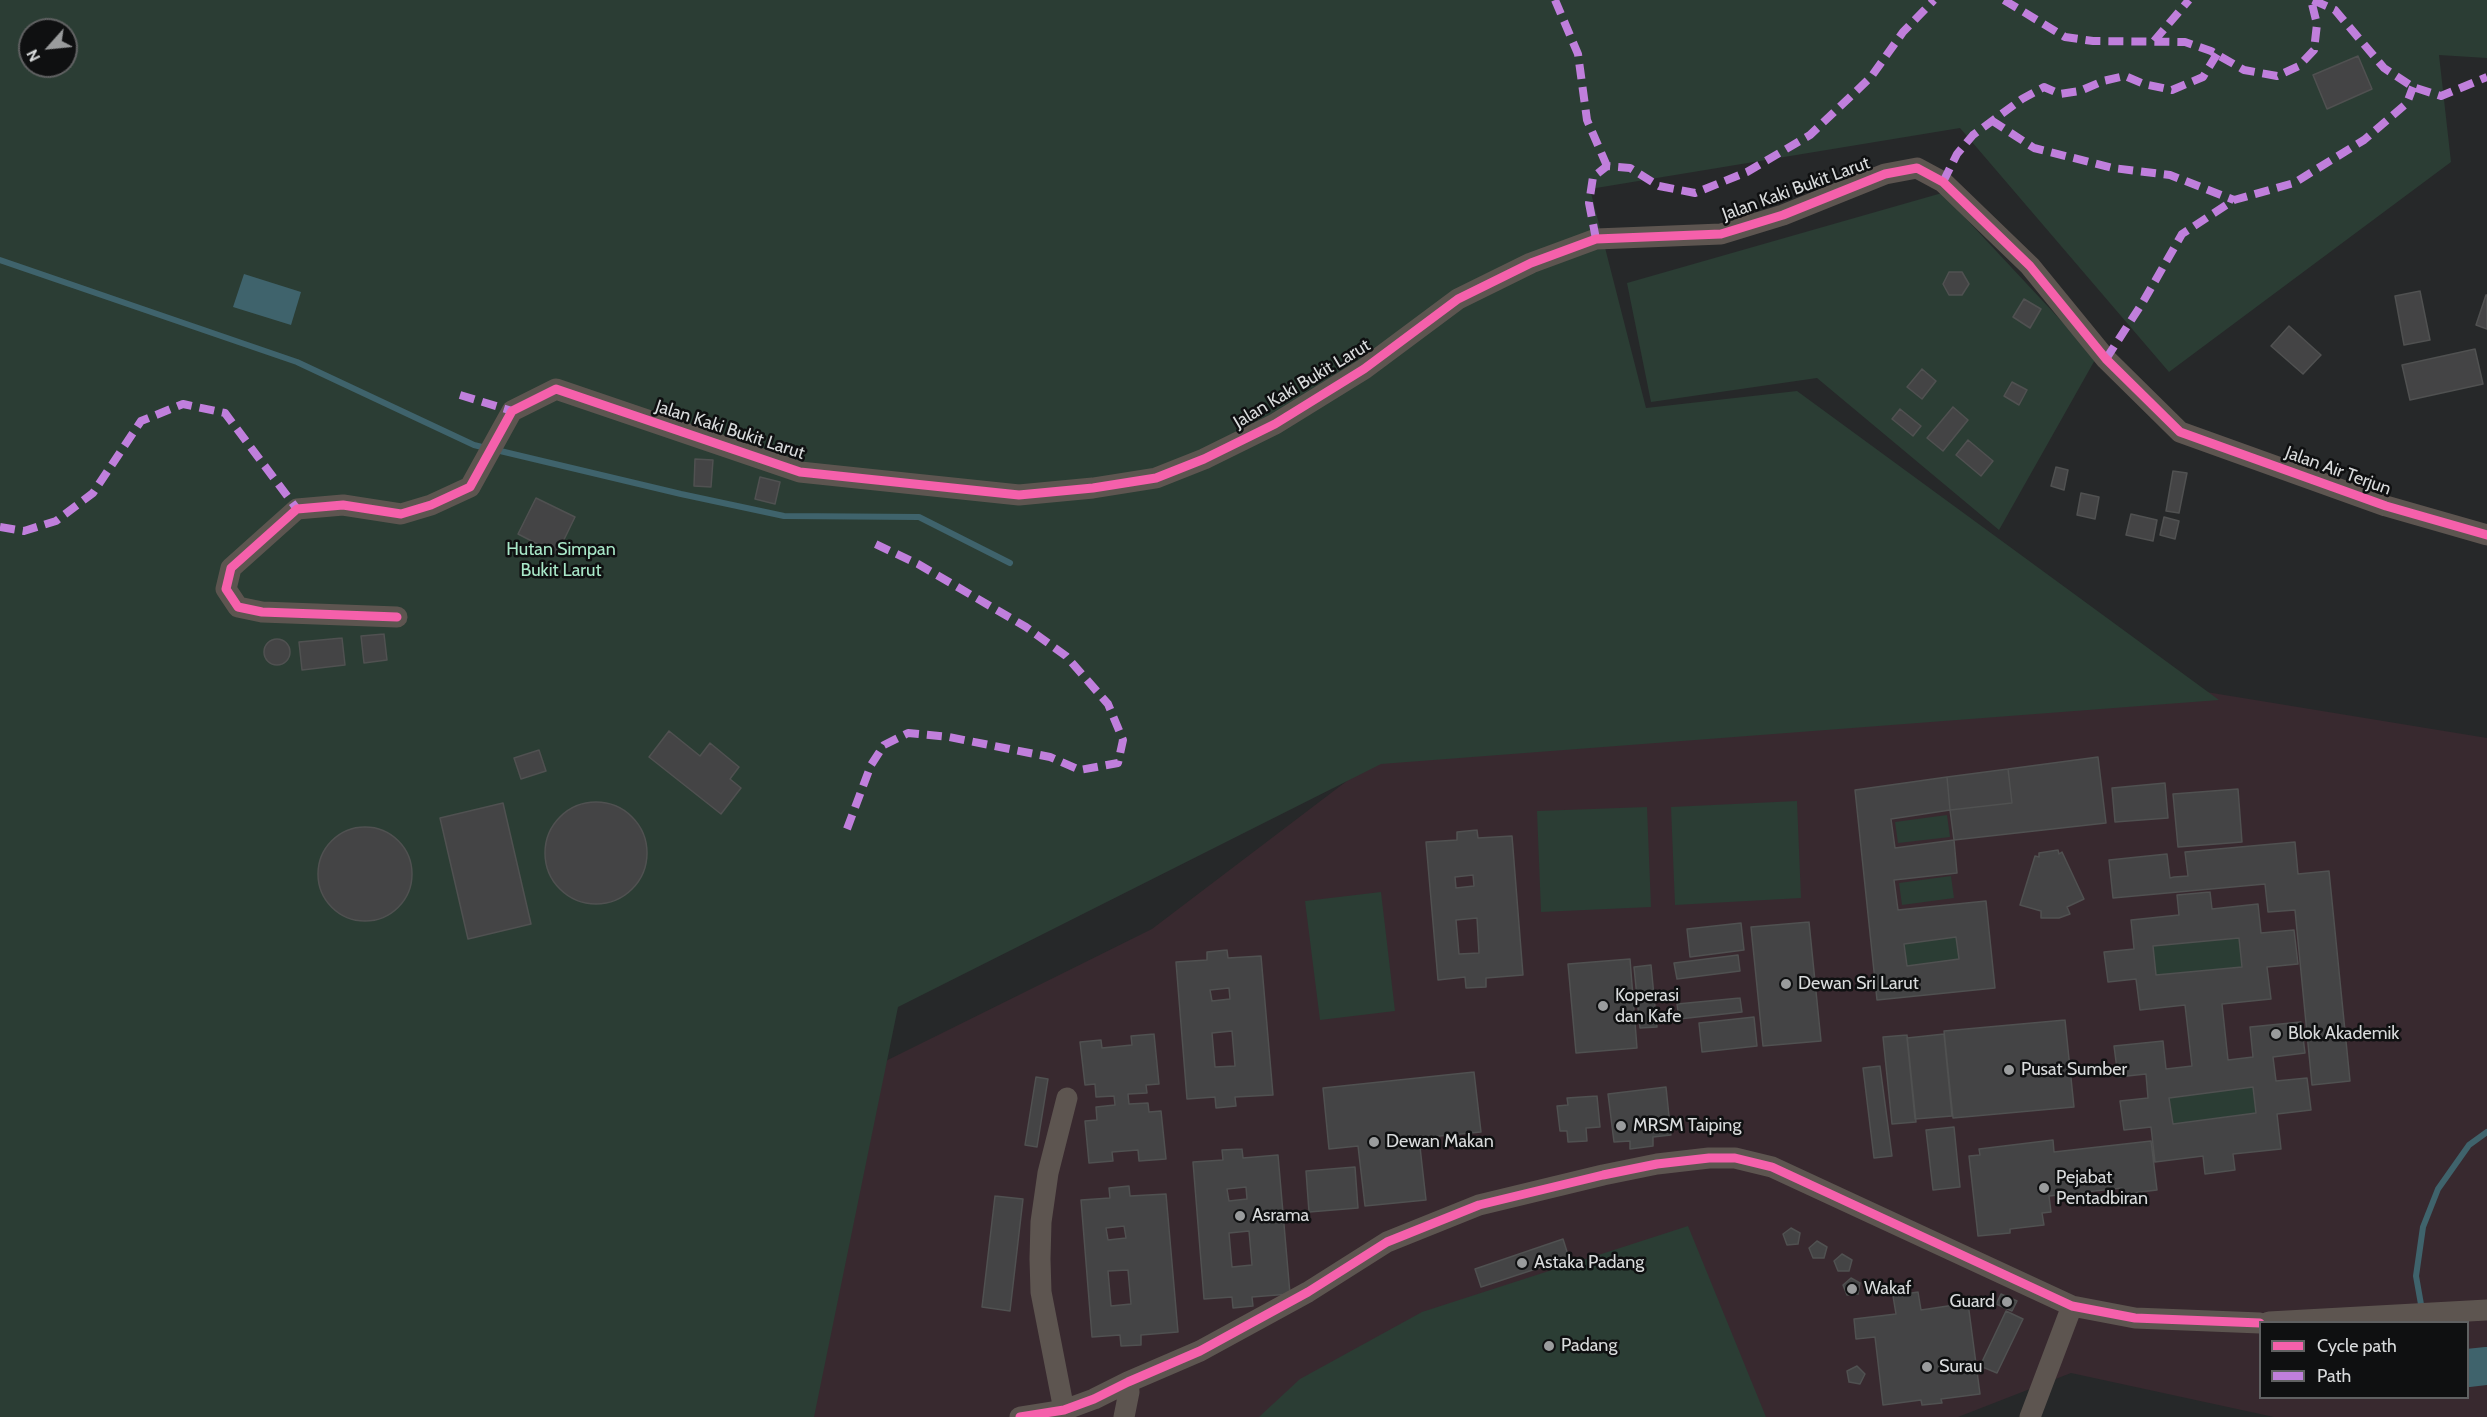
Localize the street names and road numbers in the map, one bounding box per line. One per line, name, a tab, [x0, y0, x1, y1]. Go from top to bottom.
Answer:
street label: Jalan Kaki Bukit Larut	[1719, 152, 1873, 226]
street label: Jalan Kaki Bukit Larut	[1230, 335, 1374, 433]
street label: Jalan Kaki Bukit Larut	[653, 396, 807, 464]
street label: Jalan Air Terjun	[2282, 442, 2394, 500]

